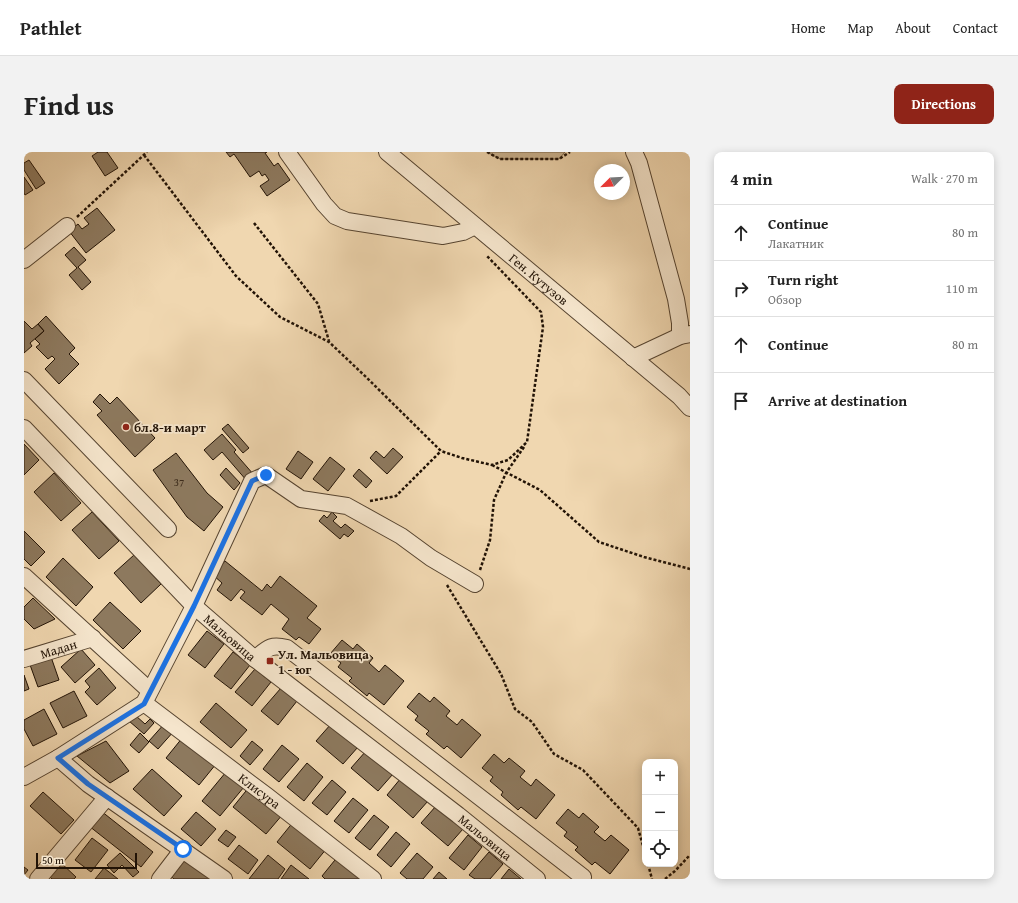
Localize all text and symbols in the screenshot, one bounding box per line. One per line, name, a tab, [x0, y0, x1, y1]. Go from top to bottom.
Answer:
text: Pathlet	[20, 14, 82, 42]
text: Home	[791, 18, 826, 38]
text: Map	[848, 18, 873, 38]
text: About	[895, 18, 931, 38]
text: Contact	[953, 18, 998, 38]
text: Find us	[24, 84, 114, 125]
button: Directions	[894, 84, 994, 124]
north arrow	[594, 164, 630, 200]
text: 4 min	[730, 166, 772, 191]
text: Walk · 270 m	[911, 169, 978, 188]
text: Continue	[768, 213, 829, 234]
icon: ahead	[730, 222, 752, 244]
text: 80 m	[952, 223, 978, 242]
text: Лакатник	[768, 234, 824, 253]
street label: Ген. Кутузов	[505, 249, 573, 309]
text: Turn right	[768, 269, 839, 290]
icon: right	[730, 278, 752, 300]
text: 110 m	[946, 279, 978, 298]
text: Обзор	[768, 290, 802, 309]
icon: ahead	[730, 334, 752, 356]
text: Continue	[768, 334, 829, 355]
text: 80 m	[952, 335, 978, 354]
icon: arrive	[730, 390, 752, 412]
text: Arrive at destination	[768, 390, 907, 411]
place label: бл.8-и март	[134, 418, 206, 437]
marker: бл.8-и март	[121, 422, 131, 432]
route end	[257, 466, 275, 484]
house number: 37	[174, 474, 184, 490]
street label: Мальовица	[200, 609, 261, 666]
street label: Мадан	[38, 634, 79, 663]
place label: Ул. Мальовица 1 - юг	[278, 645, 369, 679]
marker: Ул. Мальовица 1 - юг	[265, 656, 275, 666]
map controls	[642, 759, 678, 867]
button: +	[642, 759, 678, 795]
street label: Клисура	[235, 768, 285, 813]
button: −	[642, 795, 678, 831]
street label: Мальовица	[454, 810, 517, 865]
button: locate	[642, 831, 678, 867]
route start	[174, 840, 192, 858]
scale bar	[36, 851, 137, 870]
text: 50 m	[42, 852, 64, 868]

